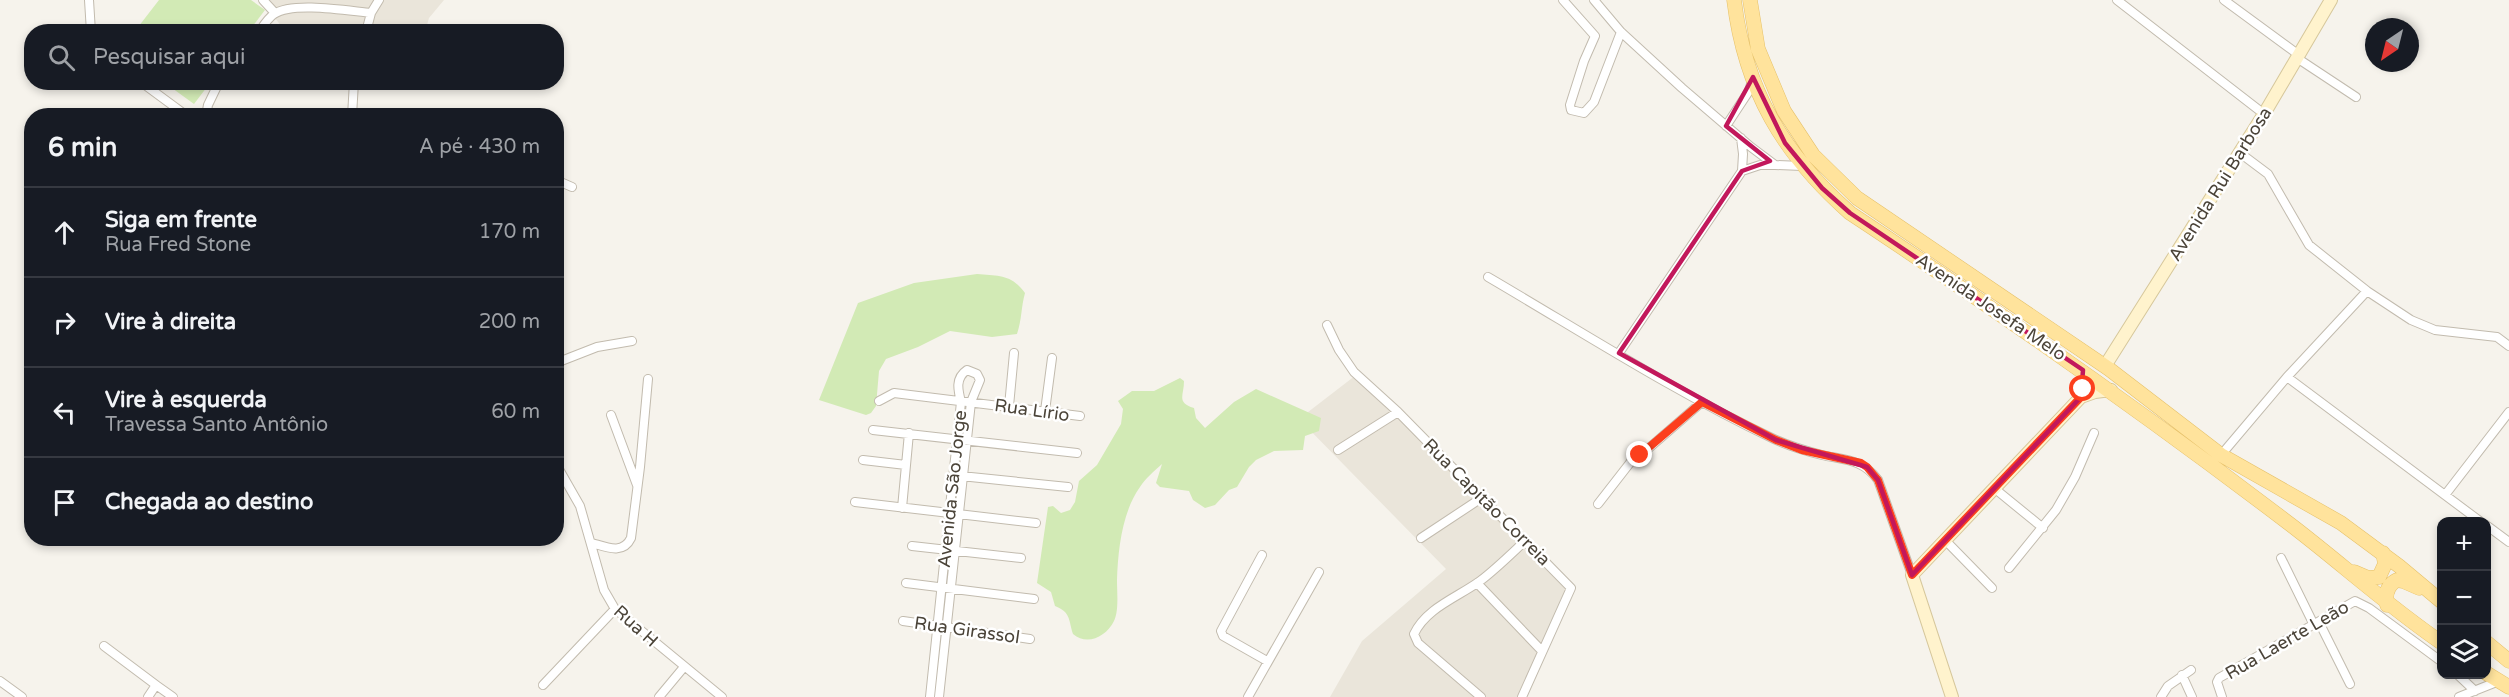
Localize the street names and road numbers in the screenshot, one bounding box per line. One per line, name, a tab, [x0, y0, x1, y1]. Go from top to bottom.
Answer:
street label: Avenida Rui Barbosa	[2164, 103, 2276, 265]
street label: Avenida Josefa Melo	[1912, 249, 2070, 365]
street label: Rua Lírio	[993, 394, 1071, 426]
street label: Avenida São Jorge	[933, 409, 971, 569]
street label: Rua Capitão Correia	[1419, 434, 1555, 570]
street label: Rua Laerte Leão	[2221, 596, 2353, 684]
street label: Rua H	[609, 600, 663, 652]
street label: Rua Girassol	[913, 612, 1021, 648]

